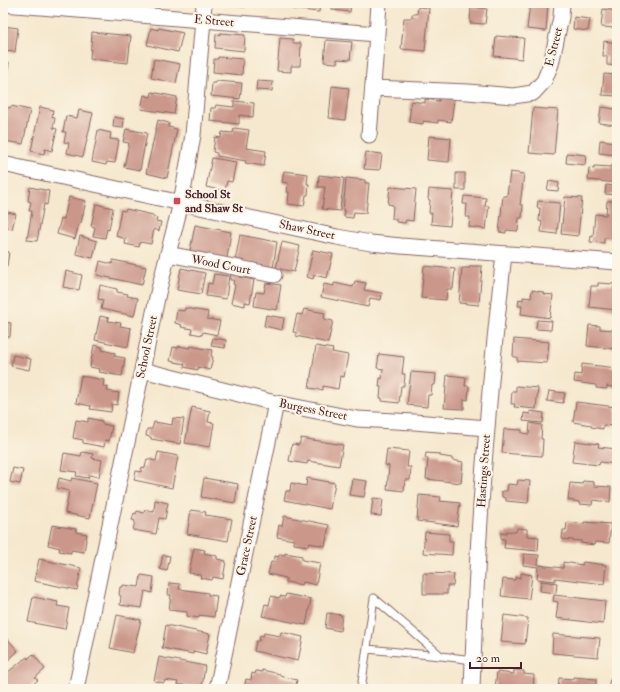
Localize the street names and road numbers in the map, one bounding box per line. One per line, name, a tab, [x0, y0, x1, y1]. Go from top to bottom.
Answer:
street label: E Street	[193, 12, 235, 30]
street label: E Street	[542, 26, 566, 68]
street label: Shaw Street	[278, 217, 336, 243]
street label: Wood Court	[189, 252, 252, 278]
street label: School Street	[133, 314, 161, 380]
street label: Burgess Street	[278, 396, 348, 424]
street label: Hastings Street	[474, 434, 494, 508]
street label: Grace Street	[233, 515, 261, 577]

